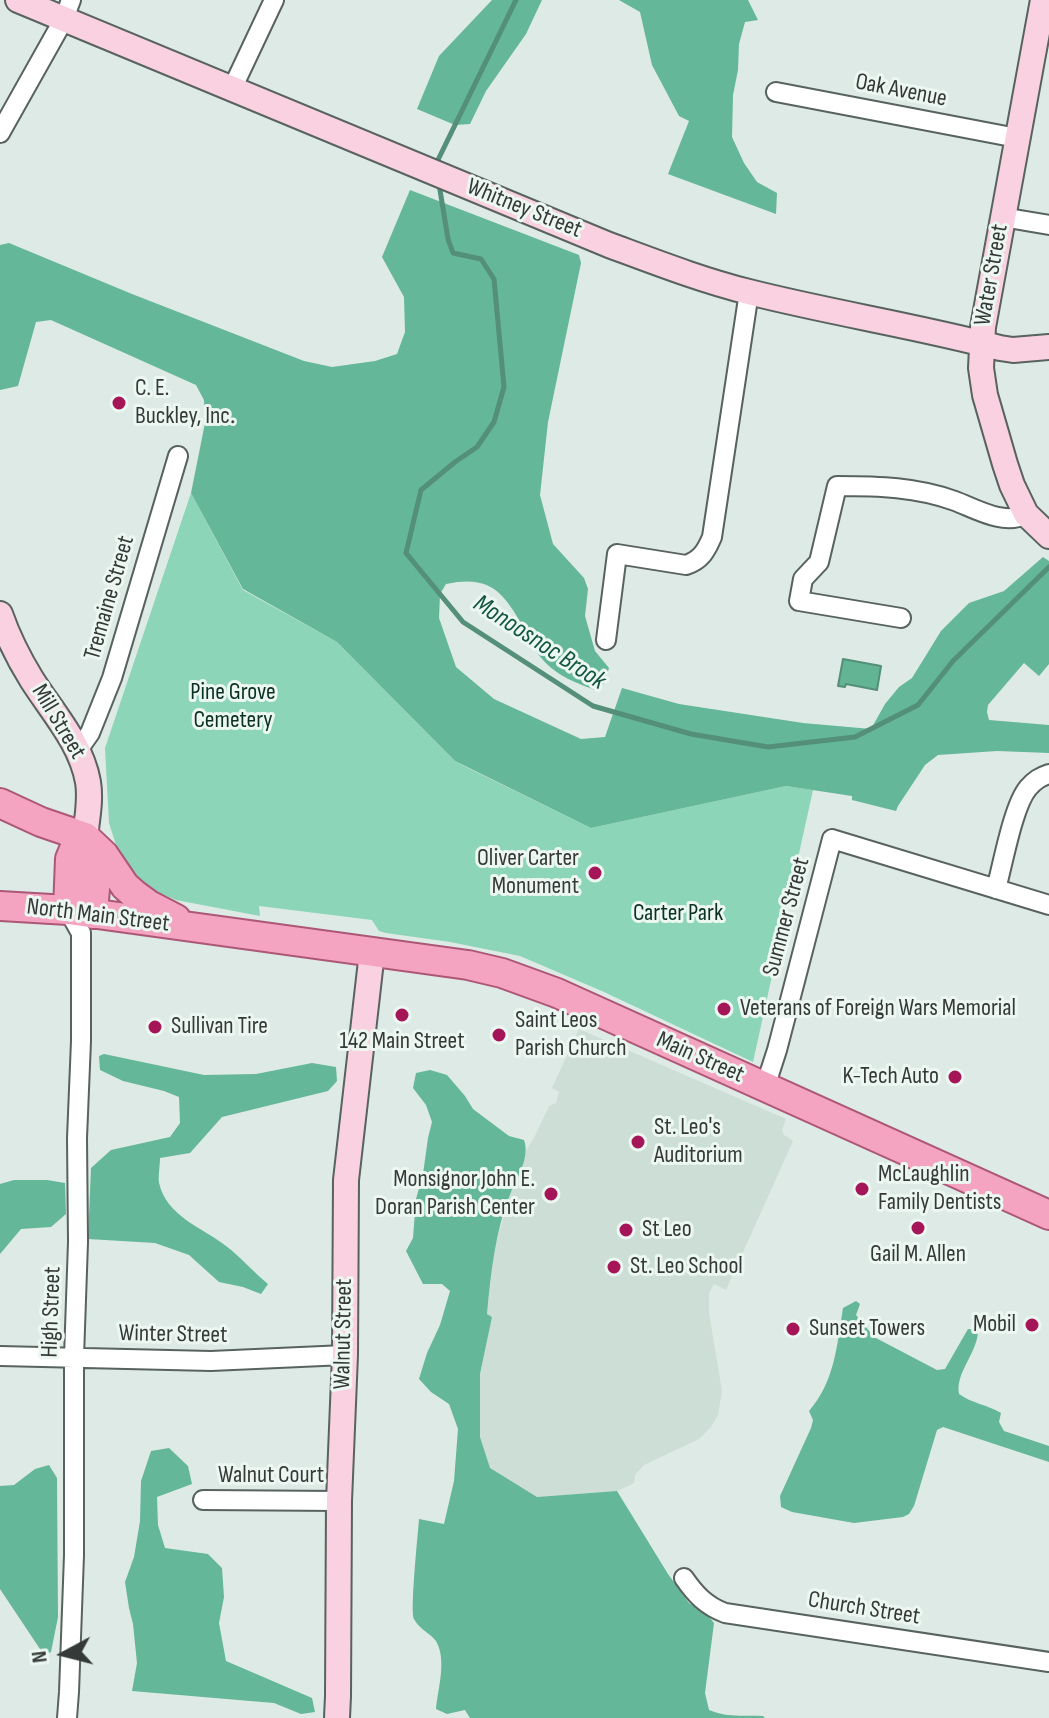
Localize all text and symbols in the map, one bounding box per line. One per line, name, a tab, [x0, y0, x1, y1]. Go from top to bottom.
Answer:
street label: Oak Avenue	[853, 68, 949, 114]
street label: Whitney Street	[462, 173, 586, 245]
street label: Water Street	[969, 222, 1015, 328]
place label: C. E. Buckley, Inc.	[135, 375, 235, 431]
marker: C. E. Buckley, Inc.	[110, 394, 128, 412]
street label: Tremaine Street	[79, 533, 141, 663]
water label: Monoosnoc Brook	[467, 589, 611, 697]
street label: Mill Street	[25, 679, 91, 765]
park label: Pine Grove Cemetery	[190, 679, 276, 735]
place label: Oliver Carter Monument	[477, 845, 579, 901]
street label: Summer Street	[757, 854, 817, 980]
marker: Oliver Carter Monument	[586, 864, 604, 882]
street label: North Main Street	[25, 893, 171, 939]
park label: Carter Park	[633, 900, 723, 928]
place label: Veterans of Foreign Wars Memorial	[740, 995, 1016, 1023]
marker: Veterans of Foreign Wars Memorial	[715, 1000, 733, 1018]
marker: 142 Main Street	[393, 1006, 411, 1024]
place label: Saint Leos Parish Church	[515, 1007, 626, 1063]
place label: Sullivan Tire	[171, 1013, 268, 1041]
marker: Sullivan Tire	[146, 1018, 164, 1036]
marker: Saint Leos Parish Church	[490, 1026, 508, 1044]
street label: Main Street	[652, 1026, 748, 1090]
place label: 142 Main Street	[340, 1028, 464, 1056]
place label: K-Tech Auto	[842, 1063, 939, 1091]
marker: K-Tech Auto	[946, 1068, 964, 1086]
place label: St. Leo's Auditorium	[654, 1114, 743, 1170]
marker: St. Leo's Auditorium	[629, 1133, 647, 1151]
place label: McLaughlin Family Dentists	[878, 1161, 1001, 1217]
place label: Monsignor John E. Doran Parish Center	[375, 1166, 535, 1222]
marker: McLaughlin Family Dentists	[853, 1180, 871, 1198]
marker: Monsignor John E. Doran Parish Center	[542, 1185, 560, 1203]
place label: St Leo	[642, 1216, 692, 1244]
marker: Gail M. Allen	[909, 1219, 927, 1237]
marker: St Leo	[617, 1221, 635, 1239]
place label: Gail M. Allen	[870, 1241, 966, 1269]
place label: St. Leo School	[630, 1253, 743, 1281]
marker: St. Leo School	[605, 1258, 623, 1276]
street label: High Street	[36, 1266, 68, 1358]
street label: Walnut Street	[329, 1278, 359, 1390]
place label: Mobil	[973, 1311, 1016, 1339]
place label: Sunset Towers	[809, 1315, 925, 1343]
marker: Mobil	[1023, 1316, 1041, 1334]
street label: Winter Street	[118, 1320, 228, 1350]
marker: Sunset Towers	[784, 1320, 802, 1338]
street label: Walnut Court	[218, 1462, 324, 1490]
street label: Church Street	[806, 1586, 922, 1632]
north arrow	[24, 1614, 104, 1694]
text: N	[26, 1650, 54, 1664]

